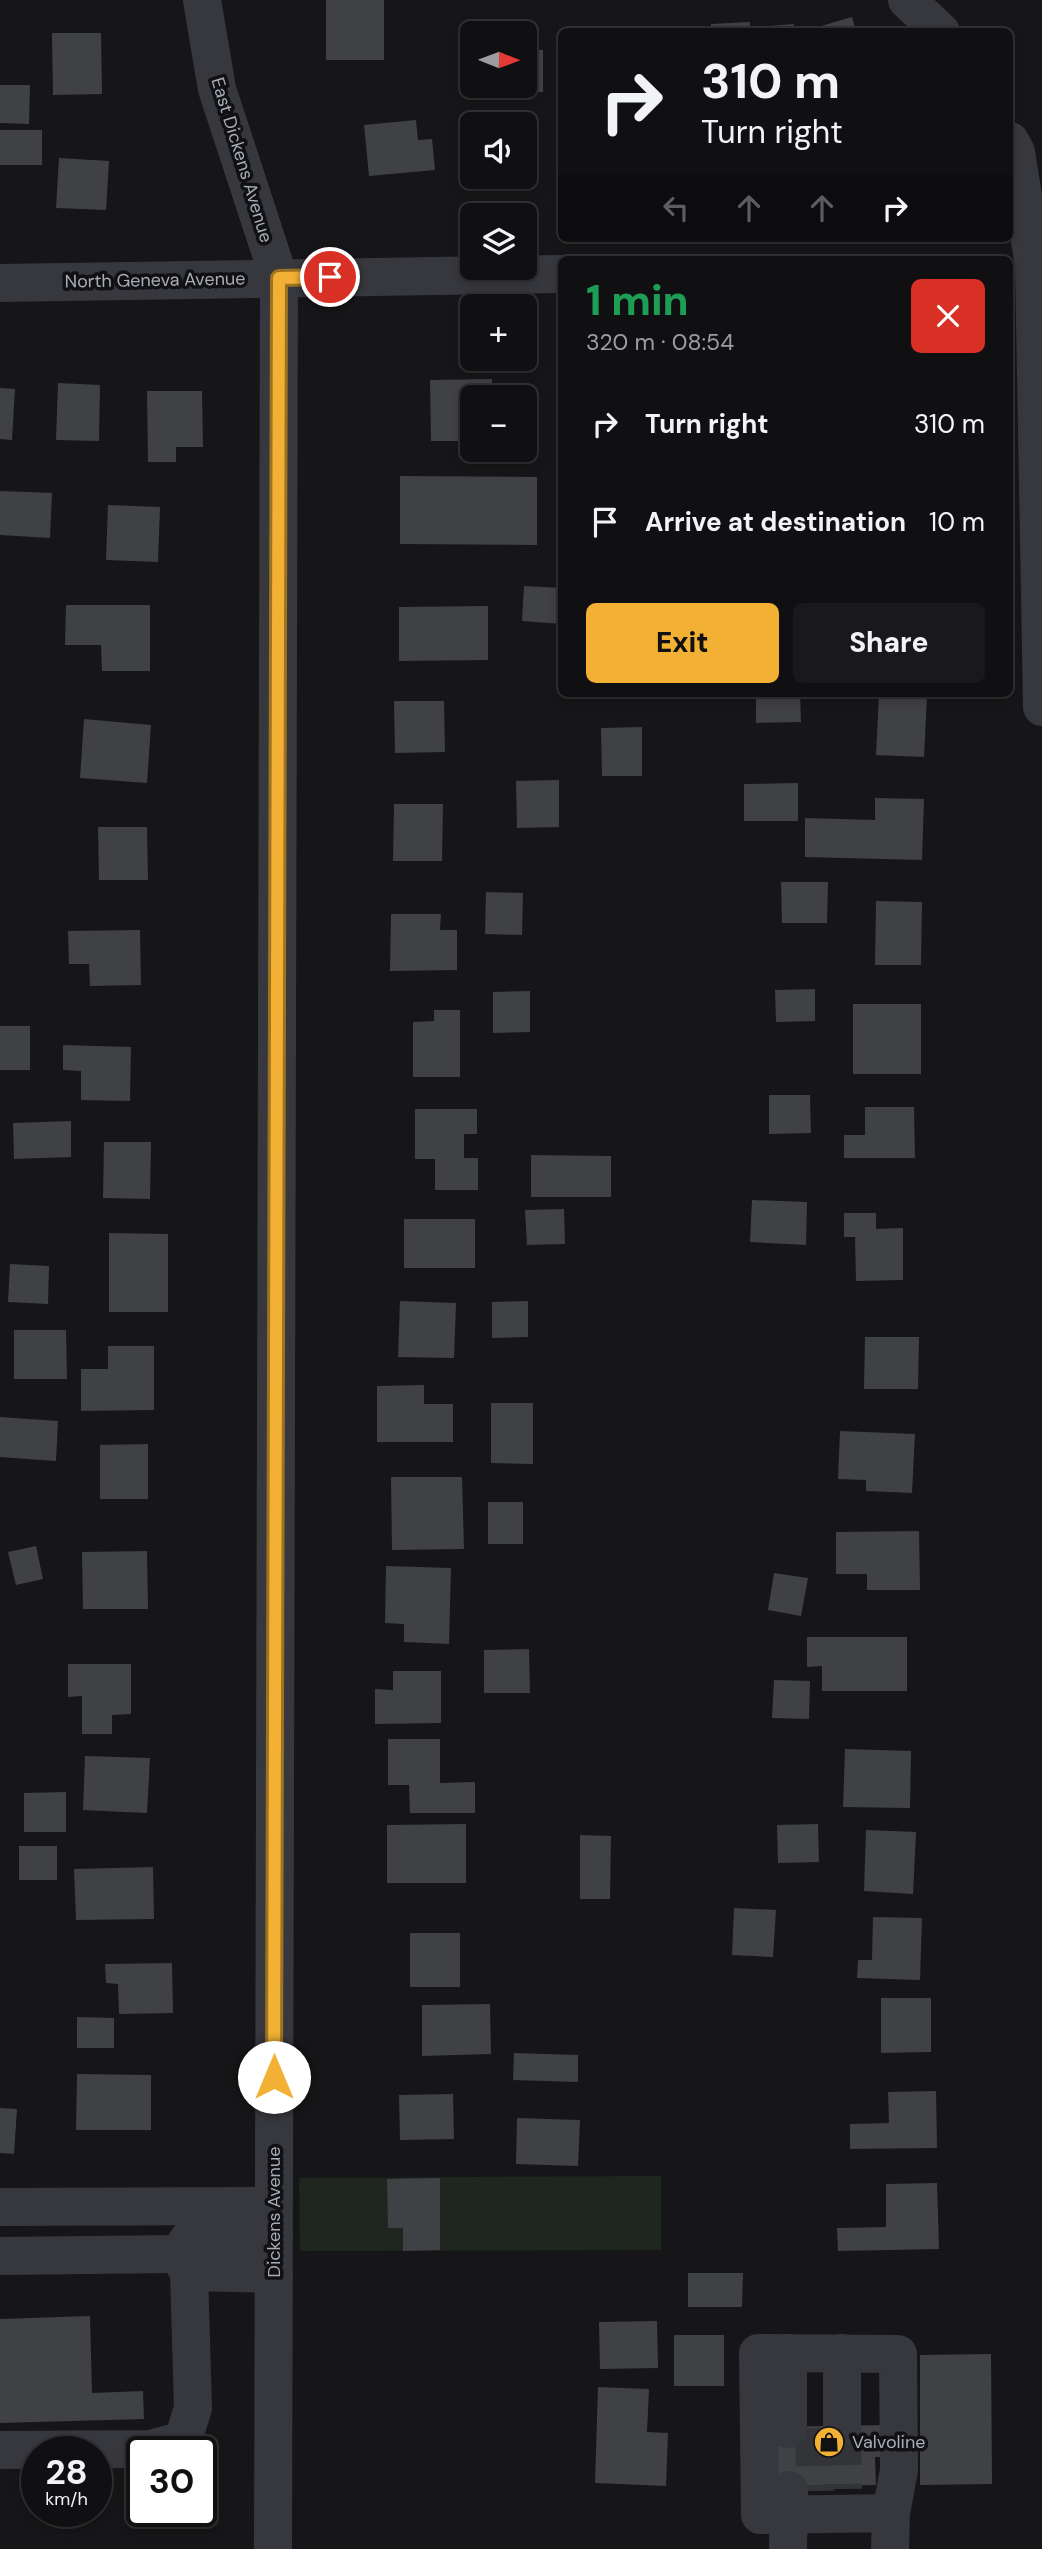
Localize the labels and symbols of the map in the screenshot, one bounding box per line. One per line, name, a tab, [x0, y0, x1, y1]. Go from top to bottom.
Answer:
north arrow	[460, 21, 537, 98]
street label: East Dickens Avenue	[205, 75, 279, 245]
pin	[300, 247, 360, 307]
street label: North Geneva Avenue	[64, 266, 246, 294]
position arrow	[237, 2040, 311, 2114]
street label: Dickens Avenue	[262, 2147, 286, 2277]
shop icon: Valvoline	[812, 2425, 846, 2459]
place label: Valvoline	[852, 2430, 925, 2454]
speed limit sign: 30	[126, 2436, 217, 2527]

